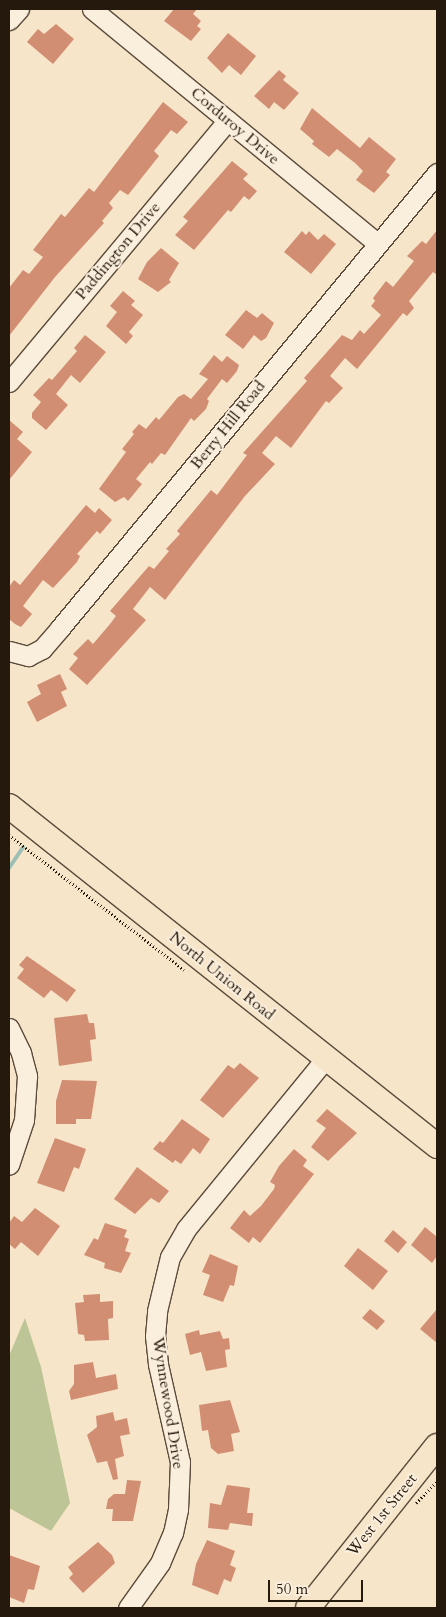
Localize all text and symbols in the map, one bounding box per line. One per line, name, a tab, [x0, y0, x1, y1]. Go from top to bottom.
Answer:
street label: Corduroy Drive	[187, 83, 283, 169]
street label: Paddington Drive	[72, 198, 164, 304]
street label: Berry Hill Road	[187, 377, 269, 473]
street label: North Union Road	[165, 928, 279, 1024]
street label: Wynnewood Drive	[148, 1336, 188, 1470]
street label: West 1st Street	[343, 1470, 421, 1560]
scale bar	[271, 1570, 366, 1602]
text: 50 m	[276, 1579, 308, 1599]

